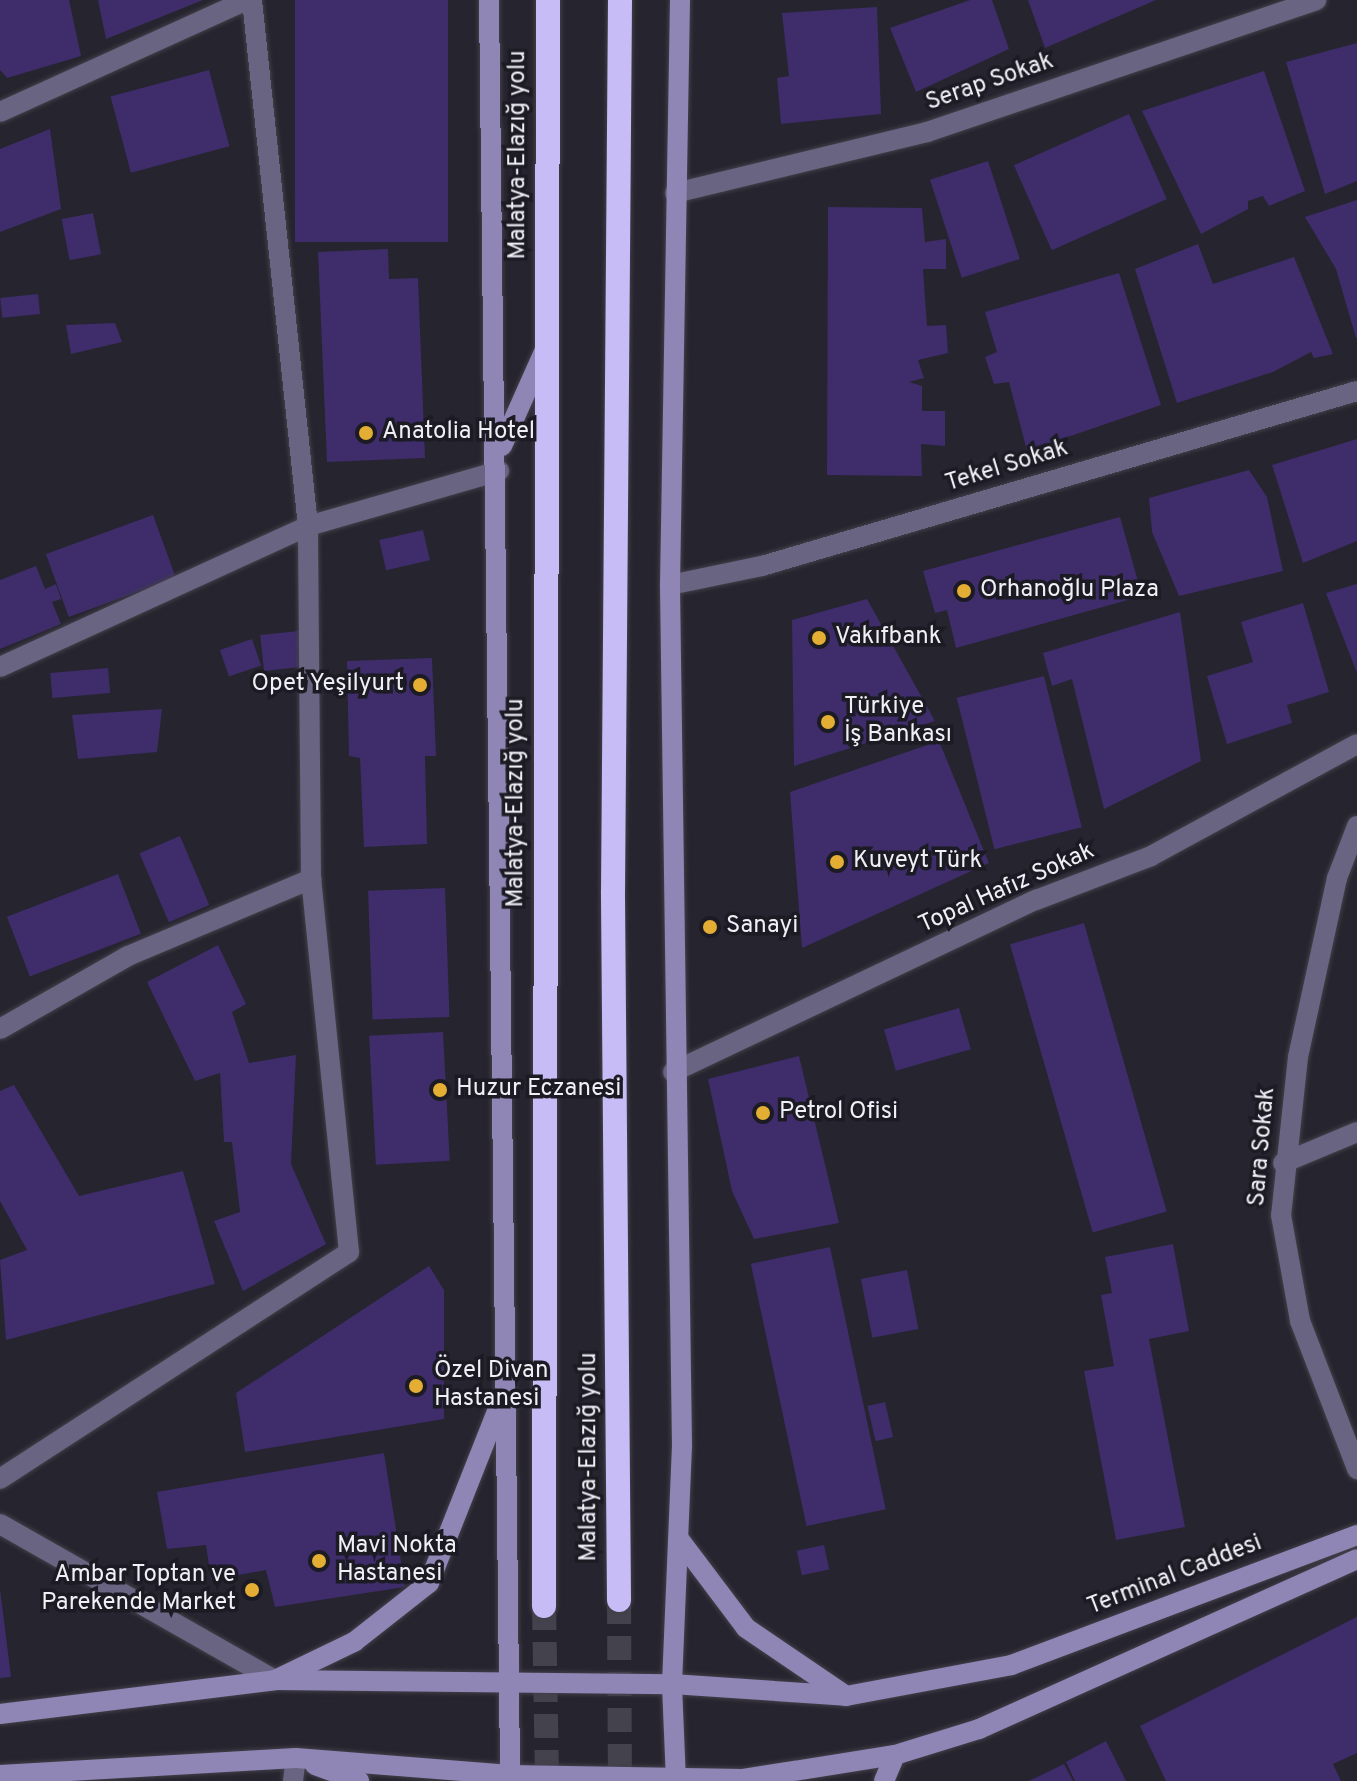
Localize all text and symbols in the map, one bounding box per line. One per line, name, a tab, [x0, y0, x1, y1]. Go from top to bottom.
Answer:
street label: Serap Sokak	[922, 48, 1058, 118]
street label: Malatya-Elazığ yolu	[505, 50, 533, 260]
place label: Anatolia Hotel	[382, 419, 535, 447]
marker: Anatolia Hotel	[357, 424, 375, 442]
street label: Tekel Sokak	[942, 435, 1072, 499]
place label: Orhanoğlu Plaza	[980, 577, 1159, 605]
marker: Orhanoğlu Plaza	[955, 582, 973, 600]
place label: Vakıfbank	[835, 624, 942, 652]
marker: Vakıfbank	[810, 629, 828, 647]
place label: Opet Yeşilyurt	[250, 671, 404, 699]
marker: Opet Yeşilyurt	[411, 676, 429, 694]
place label: Türkiye İş Bankası	[844, 694, 952, 750]
street label: Malatya-Elazığ yolu	[503, 698, 531, 908]
marker: Türkiye İş Bankası	[819, 713, 837, 731]
street label: Topal Hafız Sokak	[915, 837, 1099, 941]
place label: Kuveyt Türk	[853, 848, 983, 876]
marker: Kuveyt Türk	[828, 853, 846, 871]
place label: Sanayi	[726, 913, 798, 941]
marker: Sanayi	[701, 918, 719, 936]
place label: Huzur Eczanesi	[456, 1076, 621, 1104]
marker: Huzur Eczanesi	[431, 1081, 449, 1099]
street label: Sara Sokak	[1243, 1086, 1283, 1208]
place label: Petrol Ofisi	[779, 1099, 898, 1127]
marker: Petrol Ofisi	[754, 1104, 772, 1122]
street label: Malatya-Elazığ yolu	[576, 1352, 604, 1562]
place label: Özel Divan Hastanesi	[434, 1358, 549, 1414]
marker: Özel Divan Hastanesi	[405, 1375, 427, 1397]
street label: Terminal Caddesi	[1084, 1530, 1266, 1622]
place label: Mavi Nokta Hastanesi	[337, 1533, 457, 1589]
marker: Mavi Nokta Hastanesi	[308, 1550, 330, 1572]
place label: Ambar Toptan ve Parekende Market	[41, 1562, 236, 1618]
marker: Ambar Toptan ve Parekende Market	[243, 1581, 261, 1599]

